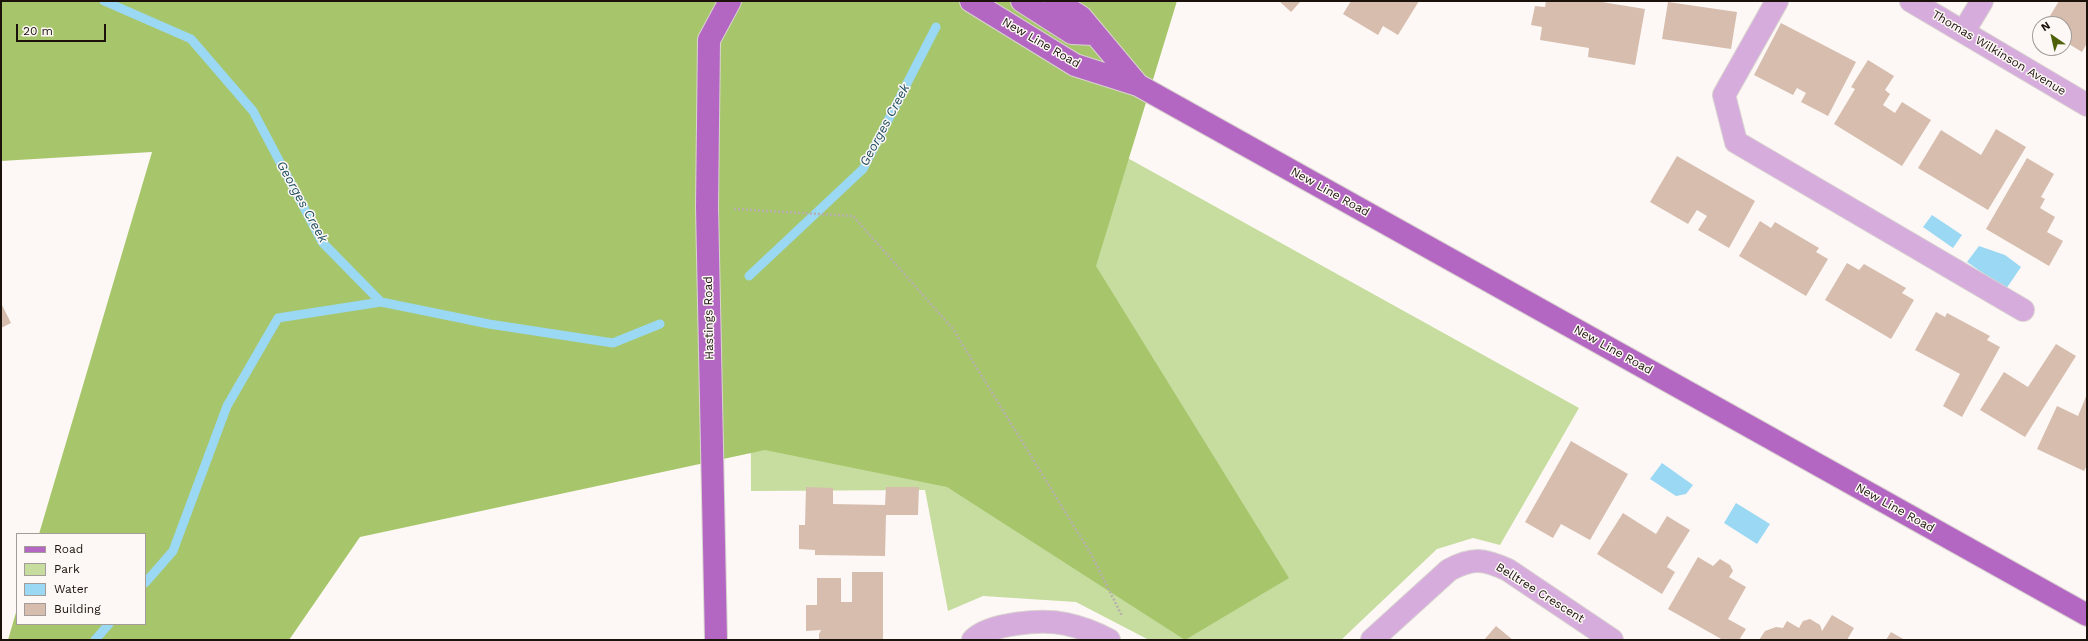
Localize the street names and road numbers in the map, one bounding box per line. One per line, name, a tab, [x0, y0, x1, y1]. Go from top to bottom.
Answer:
street label: Thomas Wilkinson Avenue	[1929, 7, 2069, 99]
street label: New Line Road	[999, 15, 1083, 71]
street label: New Line Road	[1288, 164, 1372, 220]
street label: Hastings Road	[701, 276, 717, 360]
street label: New Line Road	[1571, 322, 1655, 378]
street label: New Line Road	[1853, 480, 1937, 536]
street label: Belltree Crescent	[1493, 560, 1587, 626]

